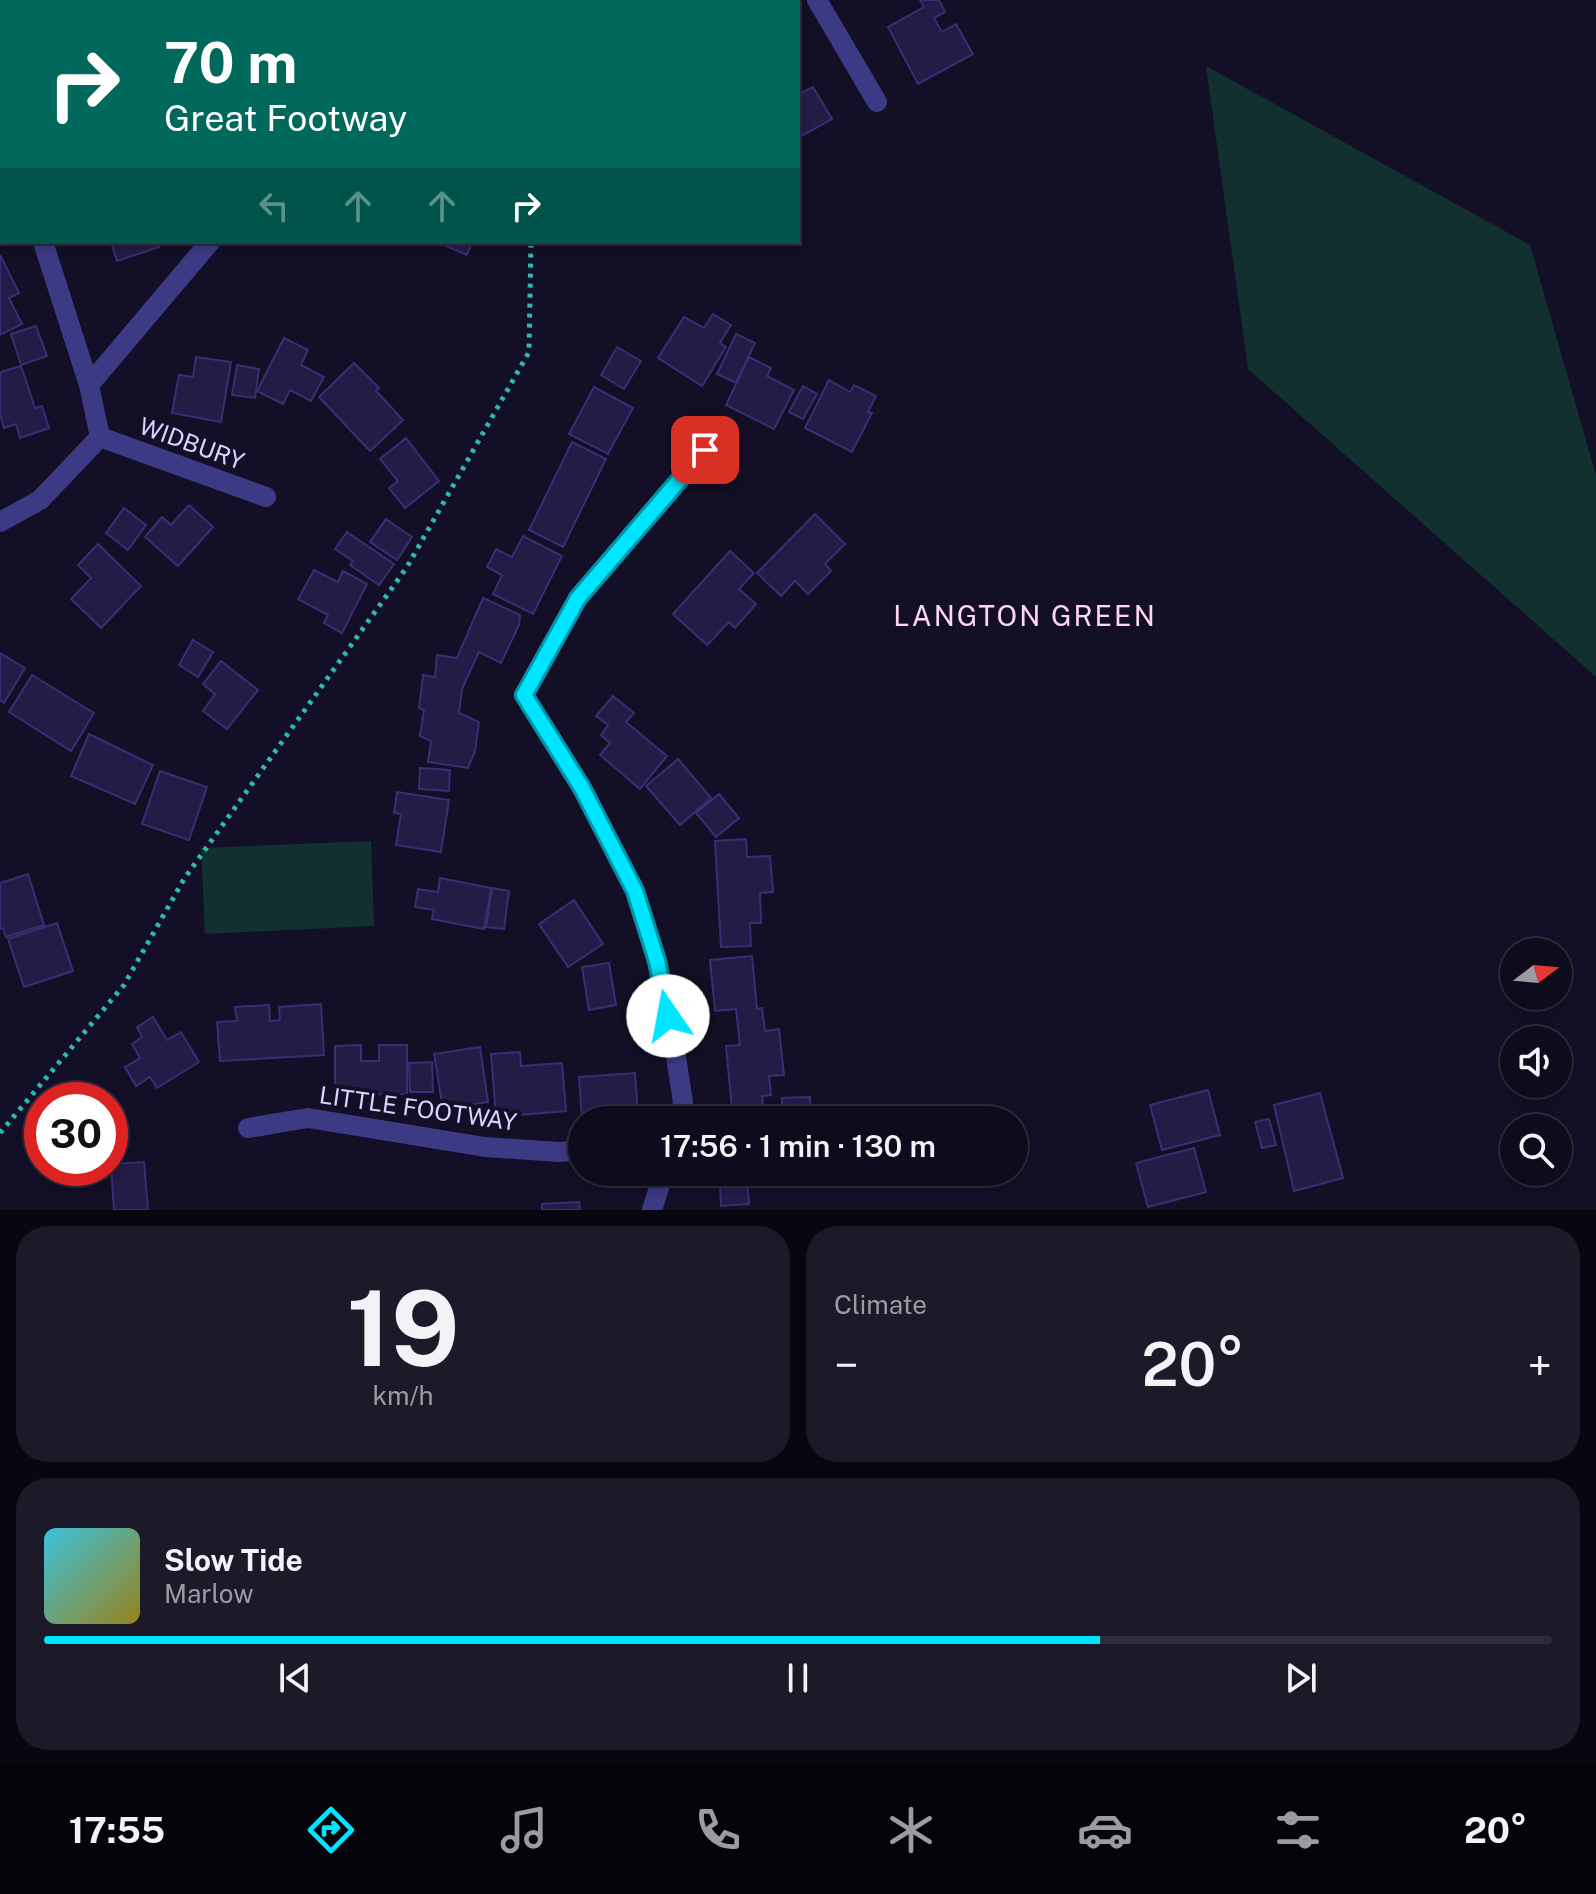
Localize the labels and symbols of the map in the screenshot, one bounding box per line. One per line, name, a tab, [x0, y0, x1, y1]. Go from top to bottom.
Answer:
street label: WIDBURY	[136, 411, 249, 475]
pin	[671, 416, 739, 484]
district label: LANGTON GREEN	[893, 599, 1157, 632]
north arrow	[1500, 938, 1572, 1010]
position arrow	[626, 974, 710, 1058]
street label: LITTLE FOOTWAY	[317, 1080, 519, 1136]
speed limit sign: 30	[24, 1082, 128, 1186]

